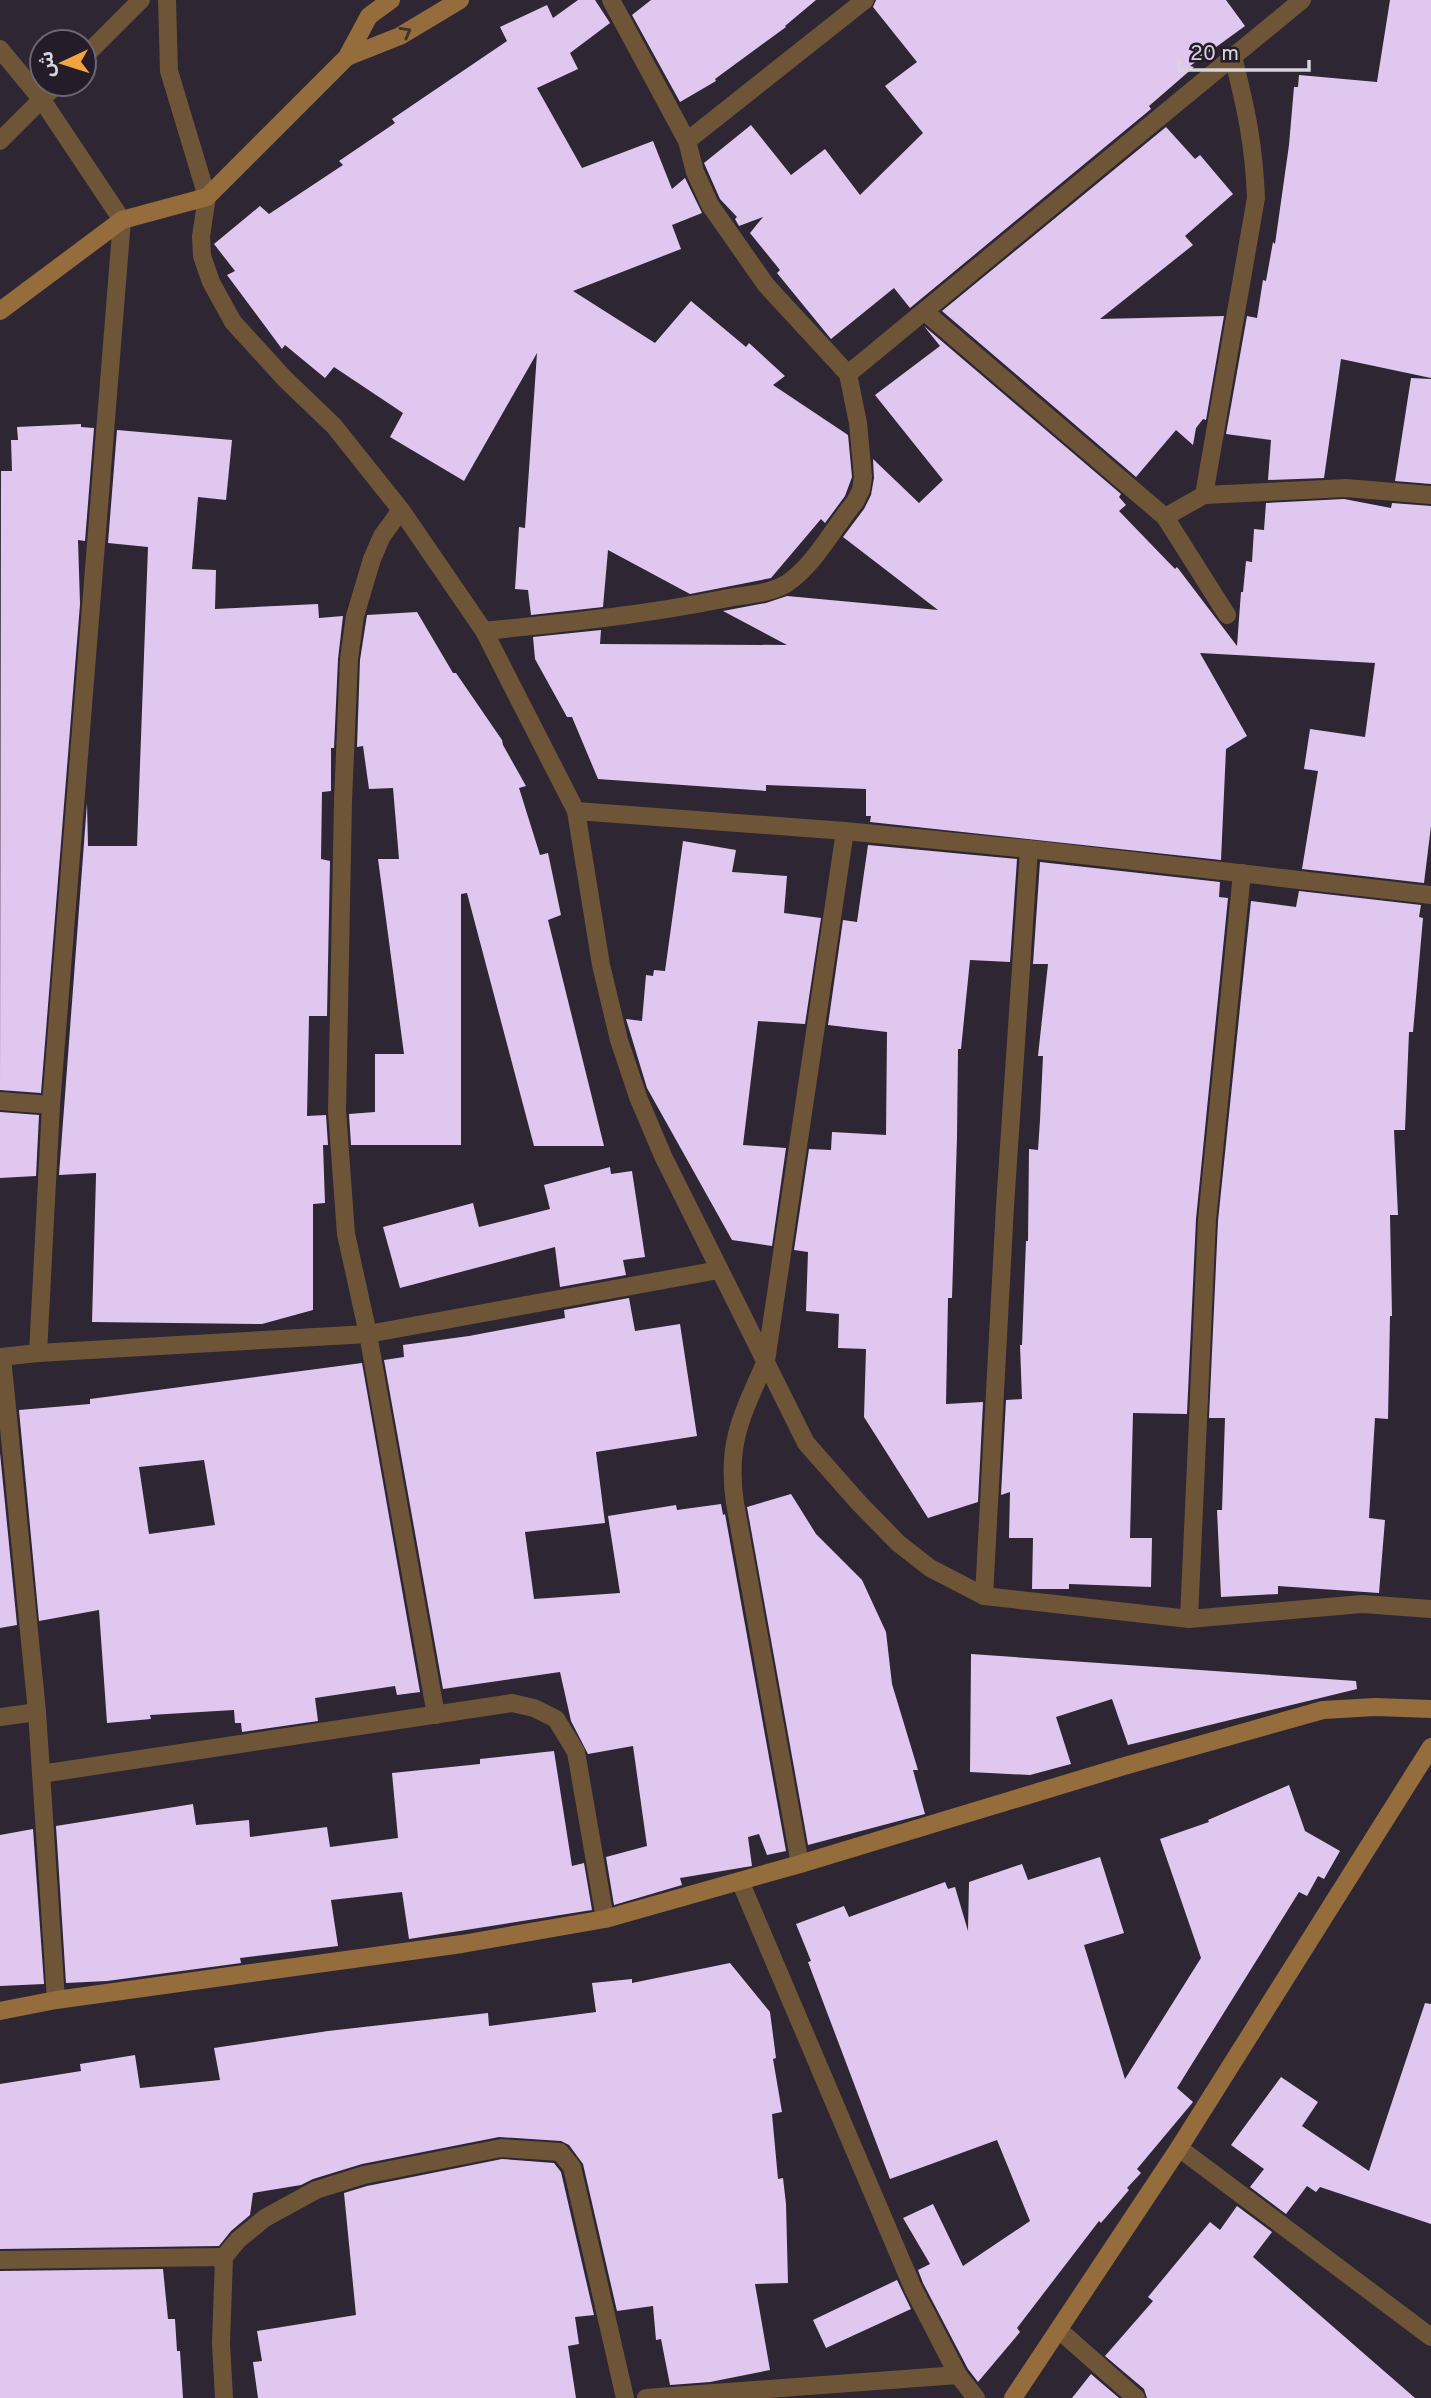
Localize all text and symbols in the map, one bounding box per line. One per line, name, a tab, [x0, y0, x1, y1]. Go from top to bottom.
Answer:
one-way arrow	[398, 27, 411, 40]
north arrow	[28, 28, 98, 98]
scale bar	[1179, 28, 1308, 72]
text: 20 m	[1190, 41, 1239, 68]
text: ش	[35, 50, 61, 78]

